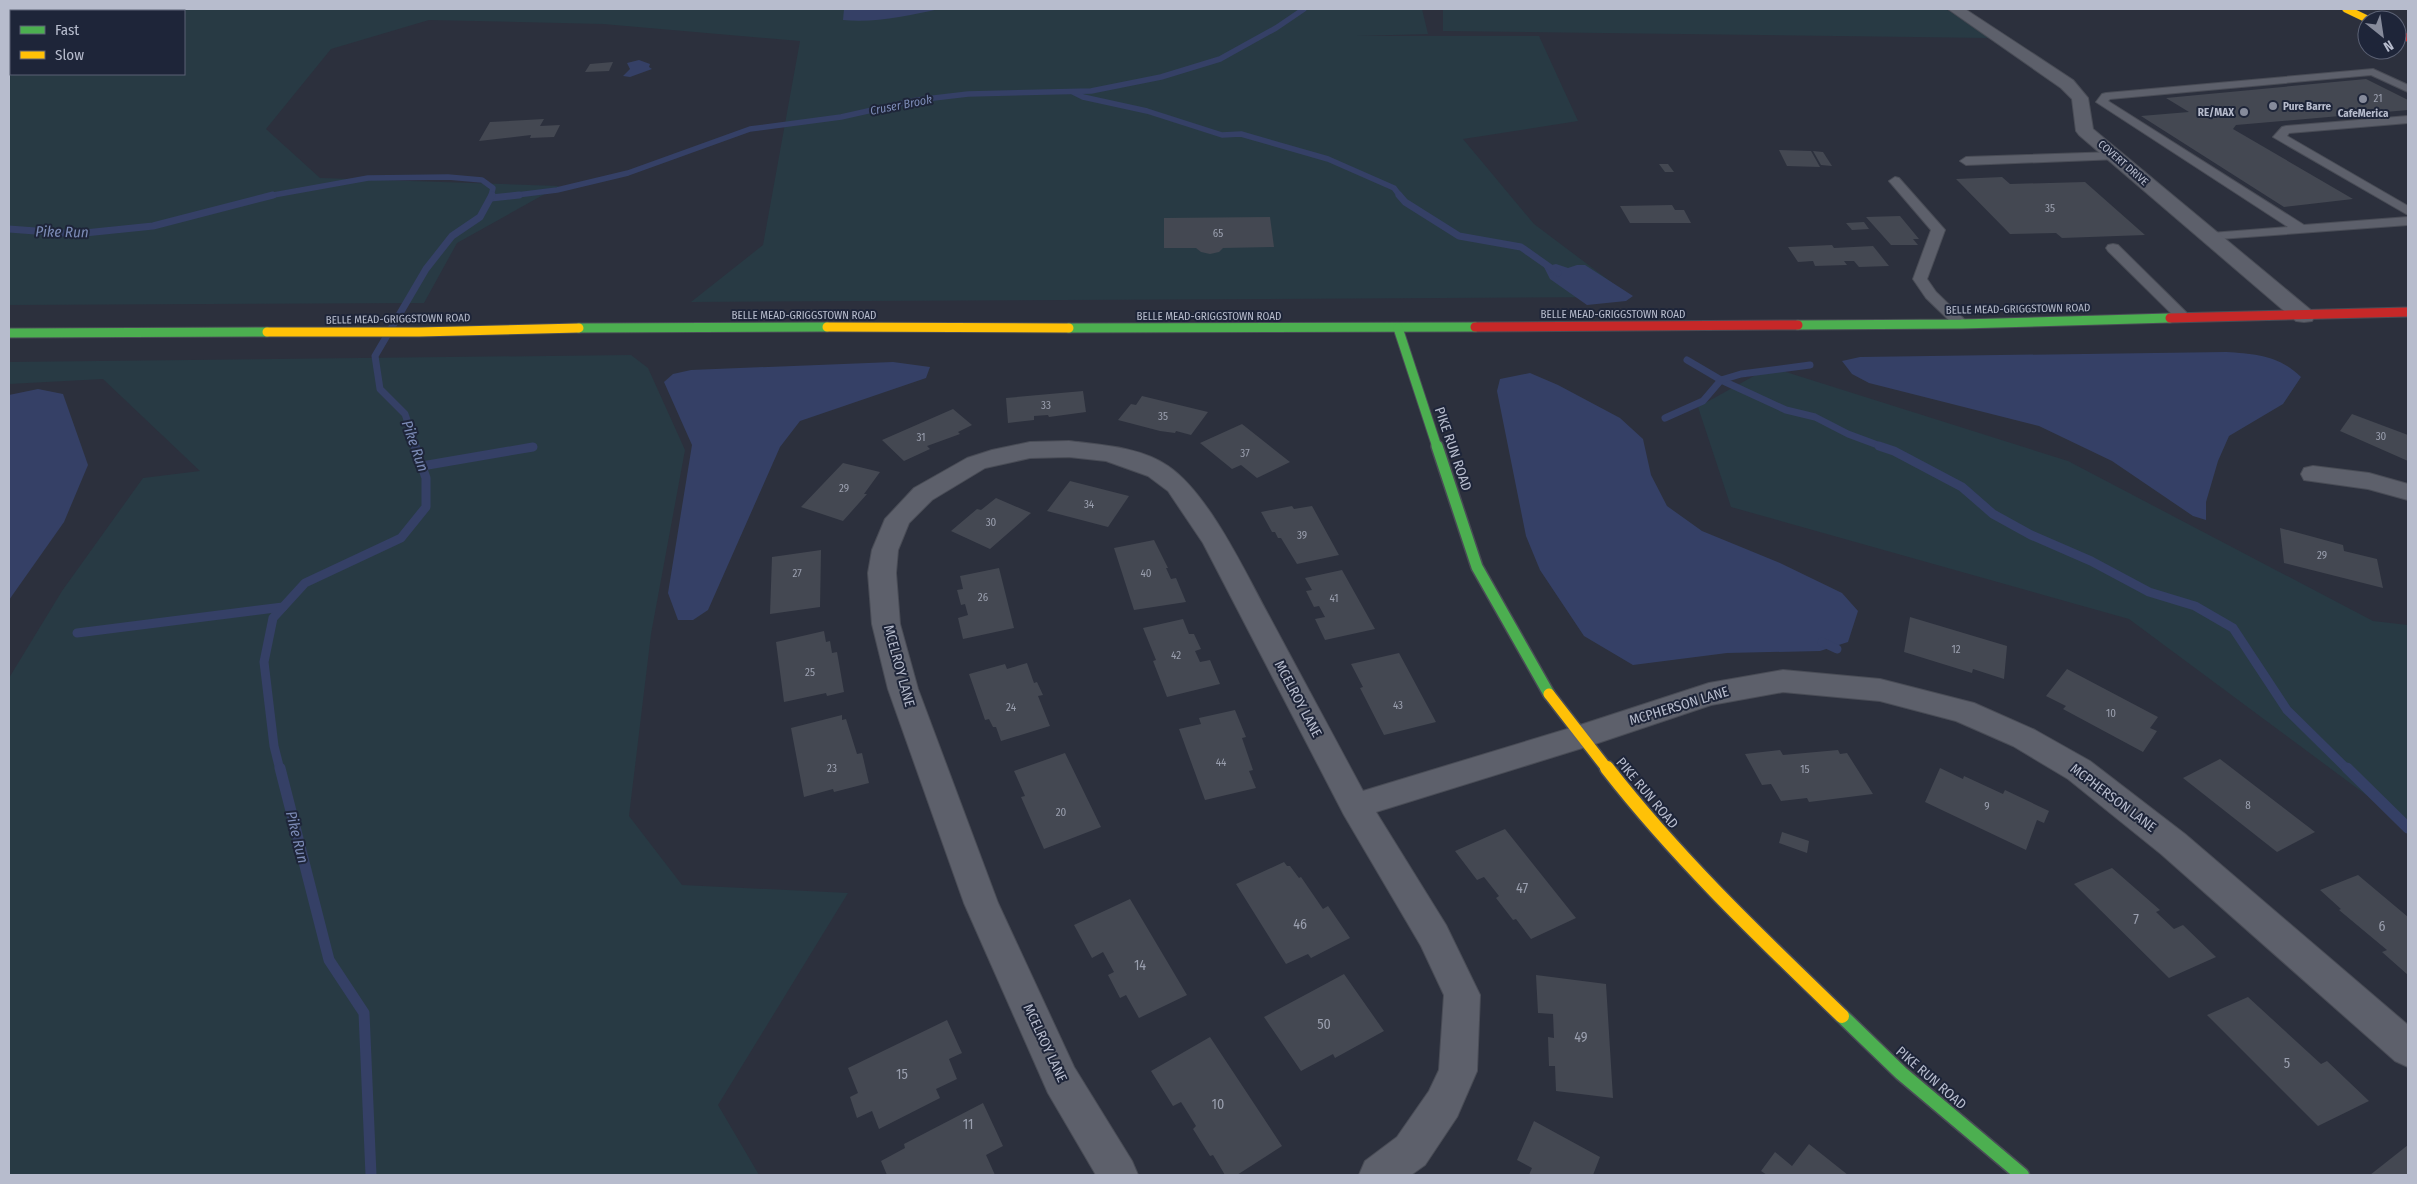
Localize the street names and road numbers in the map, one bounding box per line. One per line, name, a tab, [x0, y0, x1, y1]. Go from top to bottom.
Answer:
street label: COVERT DRIVE	[2095, 138, 2151, 188]
street label: BELLE MEAD-GRIGGSTOWN ROAD	[1945, 301, 2091, 317]
street label: BELLE MEAD-GRIGGSTOWN ROAD	[1541, 308, 1685, 321]
street label: BELLE MEAD-GRIGGSTOWN ROAD	[732, 309, 876, 322]
street label: BELLE MEAD-GRIGGSTOWN ROAD	[1137, 310, 1281, 323]
street label: BELLE MEAD-GRIGGSTOWN ROAD	[325, 311, 471, 327]
street label: PIKE RUN ROAD	[1431, 405, 1475, 493]
street label: MCELROY LANE	[880, 623, 918, 709]
street label: MCELROY LANE	[1271, 658, 1326, 741]
street label: MCPHERSON LANE	[1627, 683, 1731, 729]
street label: PIKE RUN ROAD	[1612, 754, 1682, 832]
street label: MCPHERSON LANE	[2067, 760, 2160, 836]
street label: MCELROY LANE	[1019, 1001, 1071, 1085]
street label: PIKE RUN ROAD	[1892, 1043, 1970, 1113]

